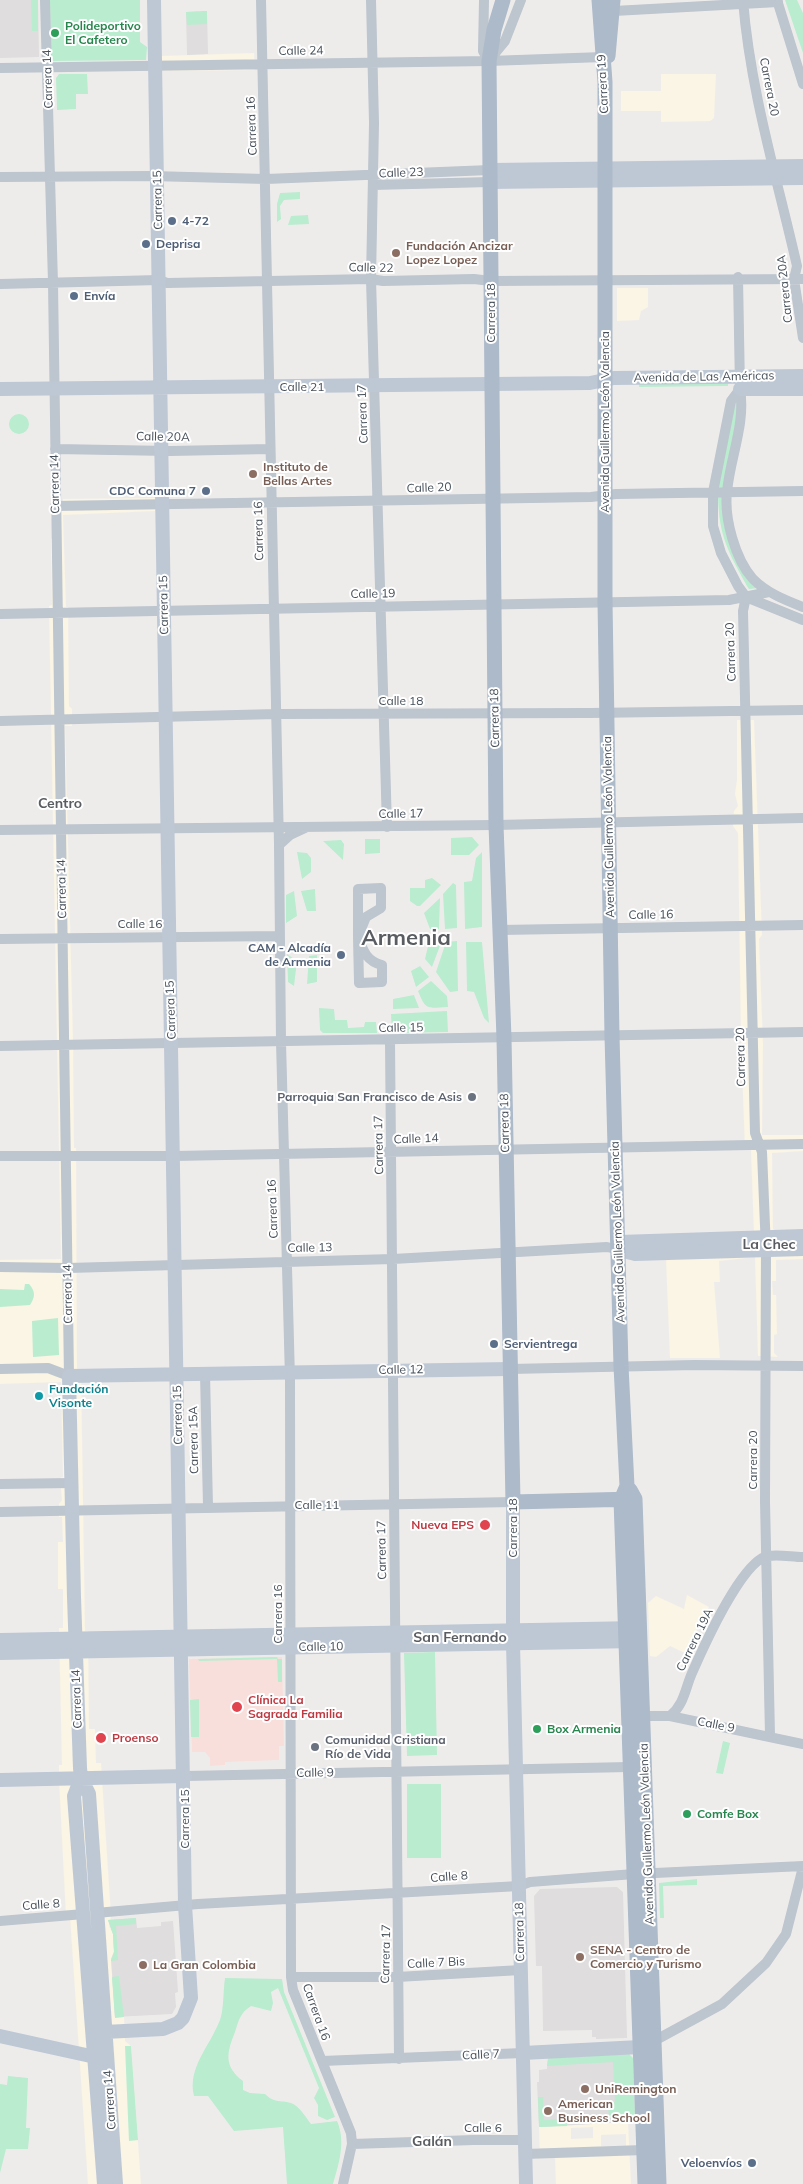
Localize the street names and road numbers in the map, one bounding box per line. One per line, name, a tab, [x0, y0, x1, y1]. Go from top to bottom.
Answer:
street label: Calle 24	[278, 43, 324, 59]
street label: Carrera 14	[40, 49, 56, 109]
street label: Carrera 19	[594, 54, 612, 114]
street label: Carrera 20	[756, 56, 782, 118]
street label: Carrera 16	[244, 96, 260, 156]
street label: Calle 23	[378, 165, 424, 181]
street label: Carrera 15	[150, 170, 166, 230]
street label: Carrera 20A	[774, 254, 796, 324]
street label: Calle 22	[348, 260, 394, 276]
street label: Carrera 18	[484, 283, 498, 343]
street label: Avenida Guillermo León Valencia	[598, 331, 612, 513]
street label: Avenida de Las Américas	[634, 369, 774, 385]
street label: Calle 21	[280, 380, 324, 394]
street label: Carrera 17	[355, 384, 371, 444]
street label: Calle 20A	[136, 429, 190, 445]
street label: Carrera 14	[47, 454, 63, 514]
street label: Calle 20	[406, 480, 452, 496]
street label: Carrera 16	[251, 501, 267, 561]
street label: Carrera 15	[156, 575, 172, 635]
street label: Calle 19	[350, 586, 396, 602]
street label: Carrera 20	[723, 622, 739, 682]
street label: Carrera 18	[487, 688, 503, 748]
street label: Calle 18	[379, 694, 423, 708]
street label: Avenida Guillermo León Valencia	[600, 736, 618, 918]
street label: Calle 17	[378, 806, 424, 822]
street label: Carrera 14	[54, 859, 70, 919]
street label: Calle 16	[628, 907, 674, 923]
street label: Calle 16	[118, 917, 162, 931]
street label: Carrera 15	[163, 980, 179, 1040]
street label: Calle 15	[378, 1020, 424, 1036]
street label: Carrera 20	[733, 1027, 749, 1087]
street label: Carrera 18	[497, 1093, 513, 1153]
street label: Carrera 17	[371, 1115, 387, 1175]
street label: Calle 14	[393, 1131, 439, 1147]
street label: Avenida Guillermo León Valencia	[608, 1141, 628, 1323]
street label: Carrera 16	[265, 1179, 281, 1239]
street label: Calle 13	[287, 1240, 333, 1256]
street label: Carrera 14	[60, 1264, 76, 1324]
street label: Calle 12	[378, 1362, 424, 1378]
street label: Carrera 15	[170, 1385, 186, 1445]
street label: Carrera 15A	[186, 1406, 202, 1474]
street label: Carrera 20	[746, 1430, 760, 1490]
street label: Calle 11	[295, 1498, 339, 1512]
street label: Carrera 18	[506, 1498, 520, 1558]
street label: Carrera 17	[374, 1520, 390, 1580]
street label: Carrera 16	[271, 1584, 285, 1644]
street label: Carrera 19A	[674, 1606, 716, 1674]
street label: Calle 10	[298, 1639, 344, 1655]
street label: Carrera 14	[69, 1669, 85, 1729]
street label: Calle 9	[696, 1714, 736, 1736]
street label: Avenida Guillermo León Valencia	[637, 1743, 657, 1925]
street label: Calle 9	[296, 1765, 334, 1781]
street label: Carrera 15	[178, 1789, 192, 1849]
street label: Calle 8	[430, 1868, 468, 1886]
street label: Calle 8	[22, 1896, 60, 1914]
street label: Carrera 18	[512, 1902, 528, 1962]
street label: Carrera 17	[378, 1924, 394, 1984]
street label: Calle 7 Bis	[407, 1954, 465, 1972]
street label: Carrera 16	[299, 1982, 333, 2042]
street label: Calle 7	[462, 2047, 500, 2063]
street label: Carrera 14	[101, 2070, 119, 2130]
street label: Calle 6	[464, 2121, 502, 2135]

